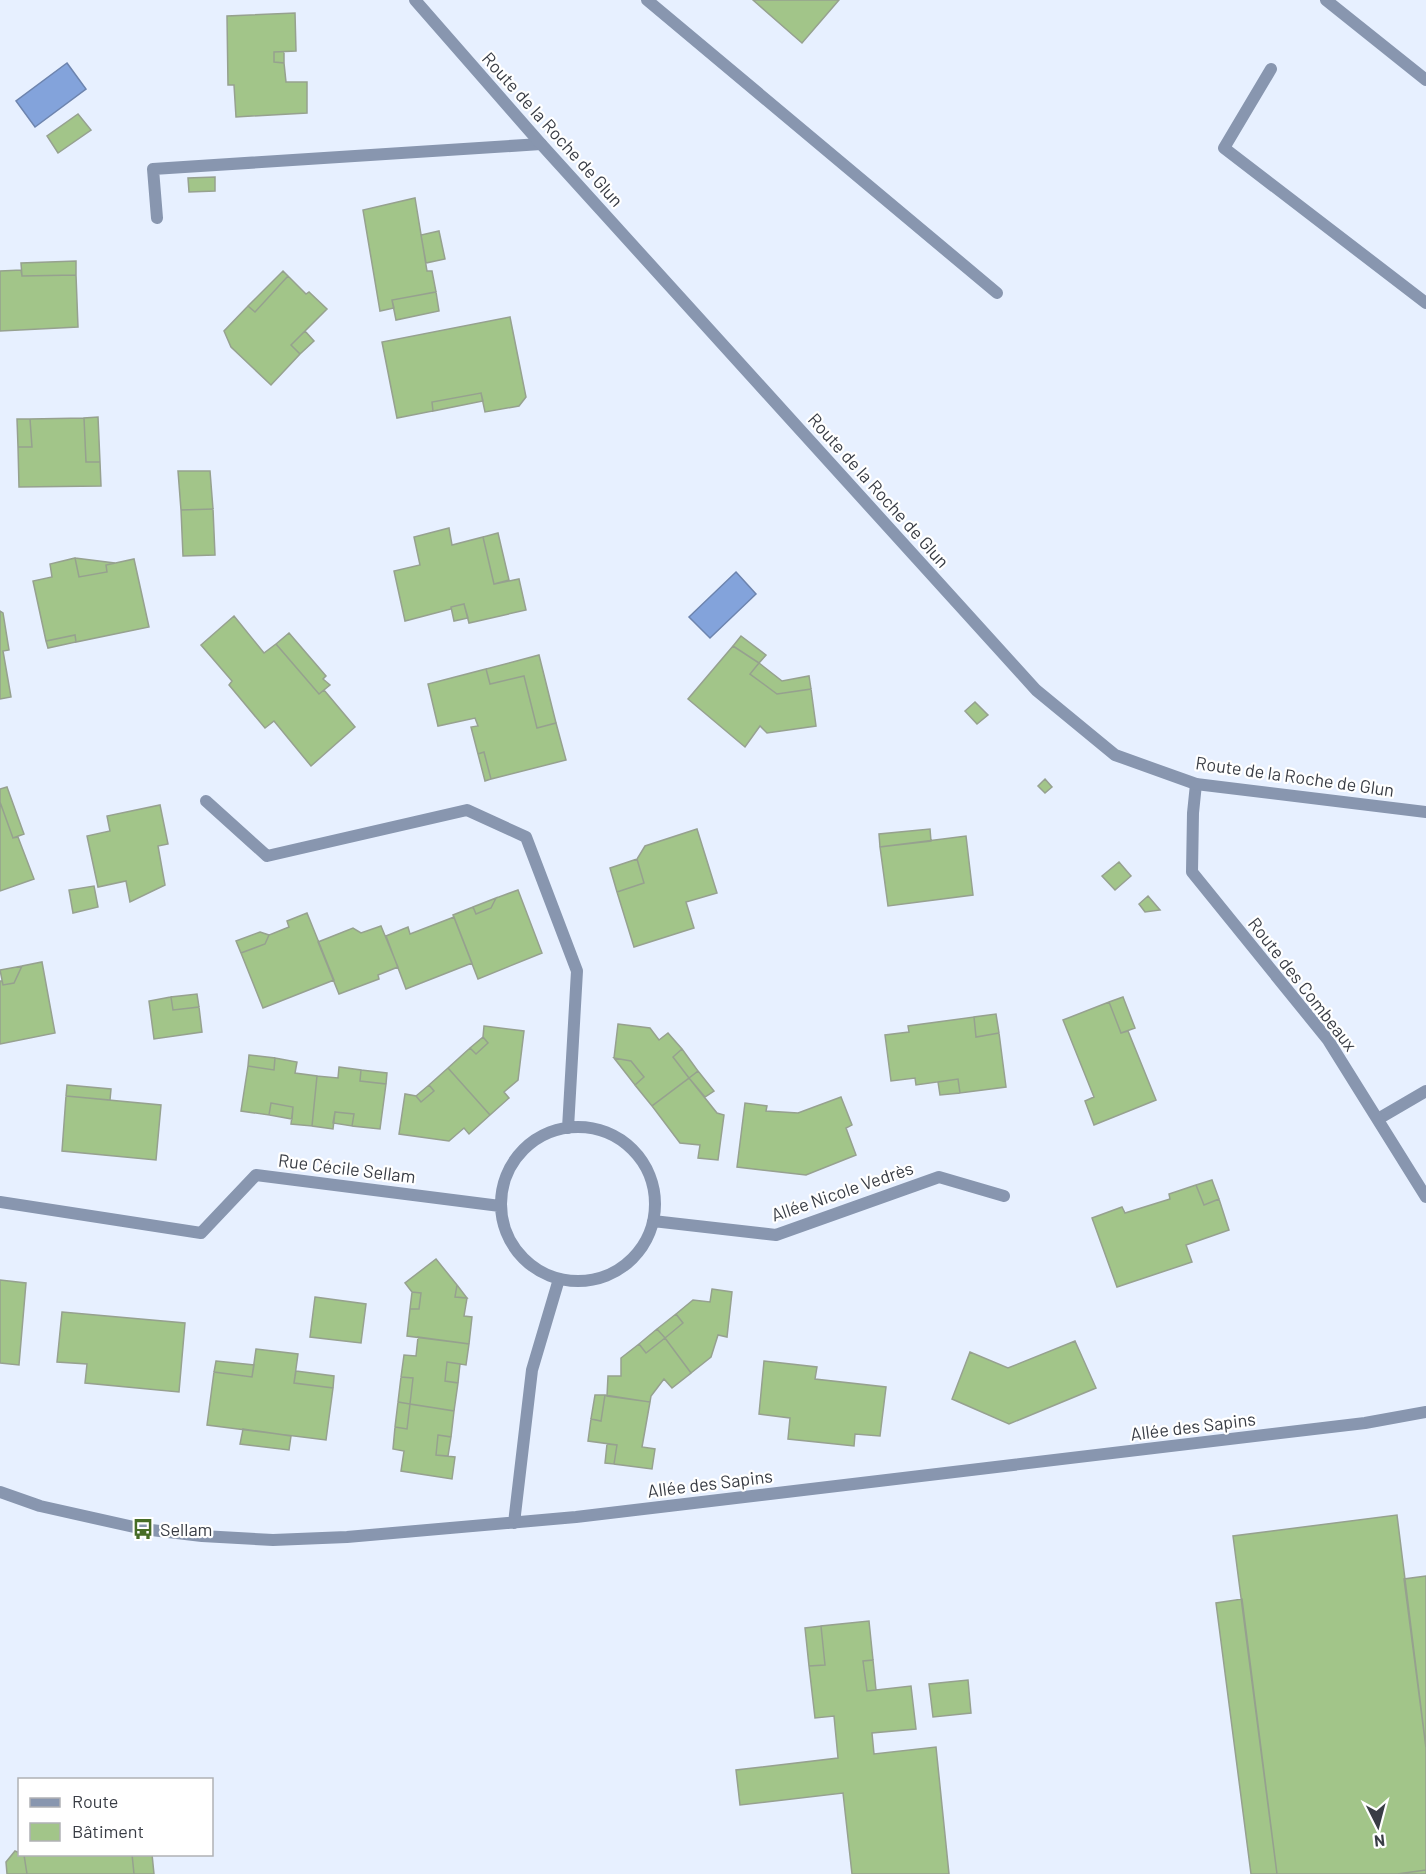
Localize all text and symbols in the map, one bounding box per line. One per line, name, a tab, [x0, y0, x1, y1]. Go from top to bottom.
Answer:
street label: Route de la Roche de Glun	[478, 47, 628, 211]
street label: Route de la Roche de Glun	[804, 408, 954, 572]
street label: Route de la Roche de Glun	[1194, 751, 1396, 801]
street label: Route des Combeaux	[1244, 913, 1362, 1056]
street label: Rue Cécile Sellam	[277, 1149, 417, 1187]
street label: Allée Nicole Vedrès	[768, 1156, 916, 1226]
street label: Allée des Sapins	[1129, 1407, 1257, 1445]
street label: Allée des Sapins	[646, 1464, 774, 1502]
bus stop icon: Sellam	[131, 1517, 155, 1541]
place label: Sellam	[160, 1518, 212, 1540]
legend	[18, 1778, 213, 1856]
text: Route	[72, 1790, 118, 1812]
north arrow	[1348, 1796, 1408, 1856]
text: Bâtiment	[72, 1820, 144, 1842]
text: N	[1373, 1831, 1386, 1851]

